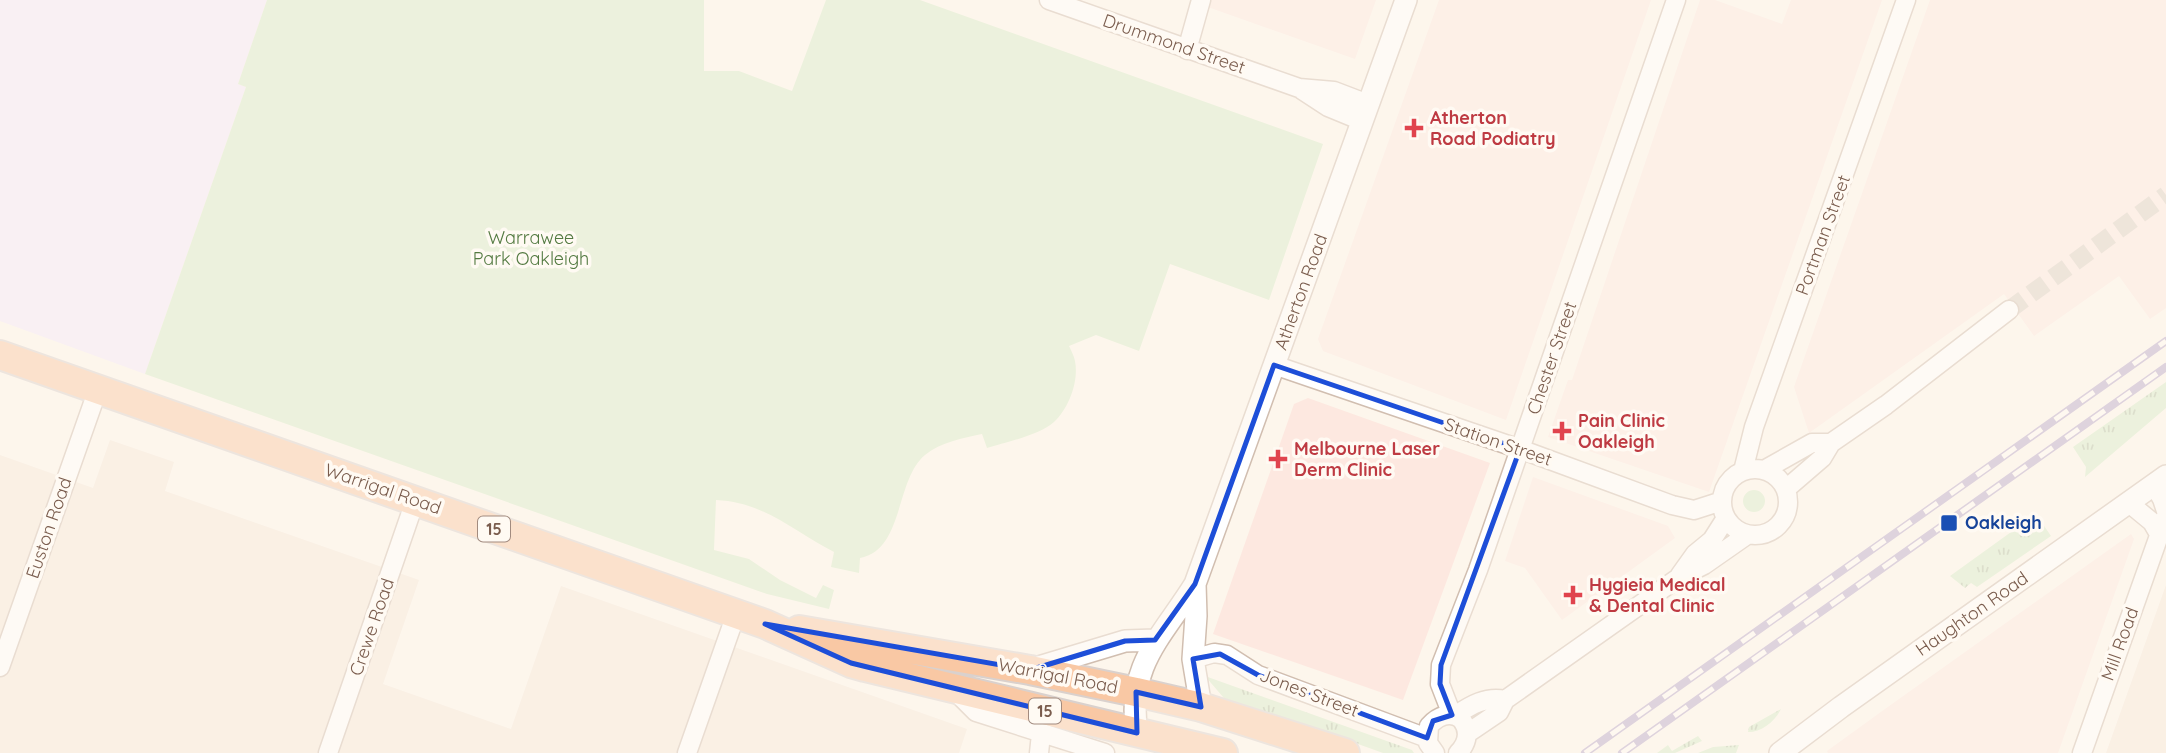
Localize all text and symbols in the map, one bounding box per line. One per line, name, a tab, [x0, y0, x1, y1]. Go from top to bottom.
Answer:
street label: Drummond Street	[1100, 8, 1248, 79]
place label: Atherton Road Podiatry	[1430, 106, 1556, 150]
marker: Atherton Road Podiatry	[1404, 118, 1424, 138]
street label: Portman Street	[1790, 172, 1855, 298]
park label: Warrawee Park Oakleigh	[473, 226, 589, 270]
street label: Atherton Road	[1269, 231, 1332, 353]
street label: Chester Street	[1521, 298, 1582, 417]
place label: Pain Clinic Oakleigh	[1578, 409, 1665, 453]
street label: Station Street	[1441, 412, 1555, 471]
marker: Pain Clinic Oakleigh	[1552, 421, 1572, 441]
place label: Melbourne Laser Derm Clinic	[1294, 437, 1440, 481]
marker: Melbourne Laser Derm Clinic	[1268, 449, 1288, 469]
street label: Warrigal Road	[322, 458, 444, 519]
street label: Euston Road	[20, 474, 77, 582]
place label: Oakleigh	[1965, 511, 2042, 534]
marker: Oakleigh	[1939, 513, 1959, 533]
road number: 15	[478, 516, 510, 542]
street label: Haughton Road	[1911, 566, 2032, 661]
place label: Hygieia Medical & Dental Clinic	[1589, 573, 1726, 617]
street label: Crewe Road	[344, 575, 399, 679]
marker: Hygieia Medical & Dental Clinic	[1563, 585, 1583, 605]
street label: Mill Road	[2096, 604, 2143, 684]
street label: Warrigal Road	[996, 653, 1120, 698]
street label: Jones Street	[1256, 663, 1362, 722]
road number: 15	[1029, 698, 1061, 724]

